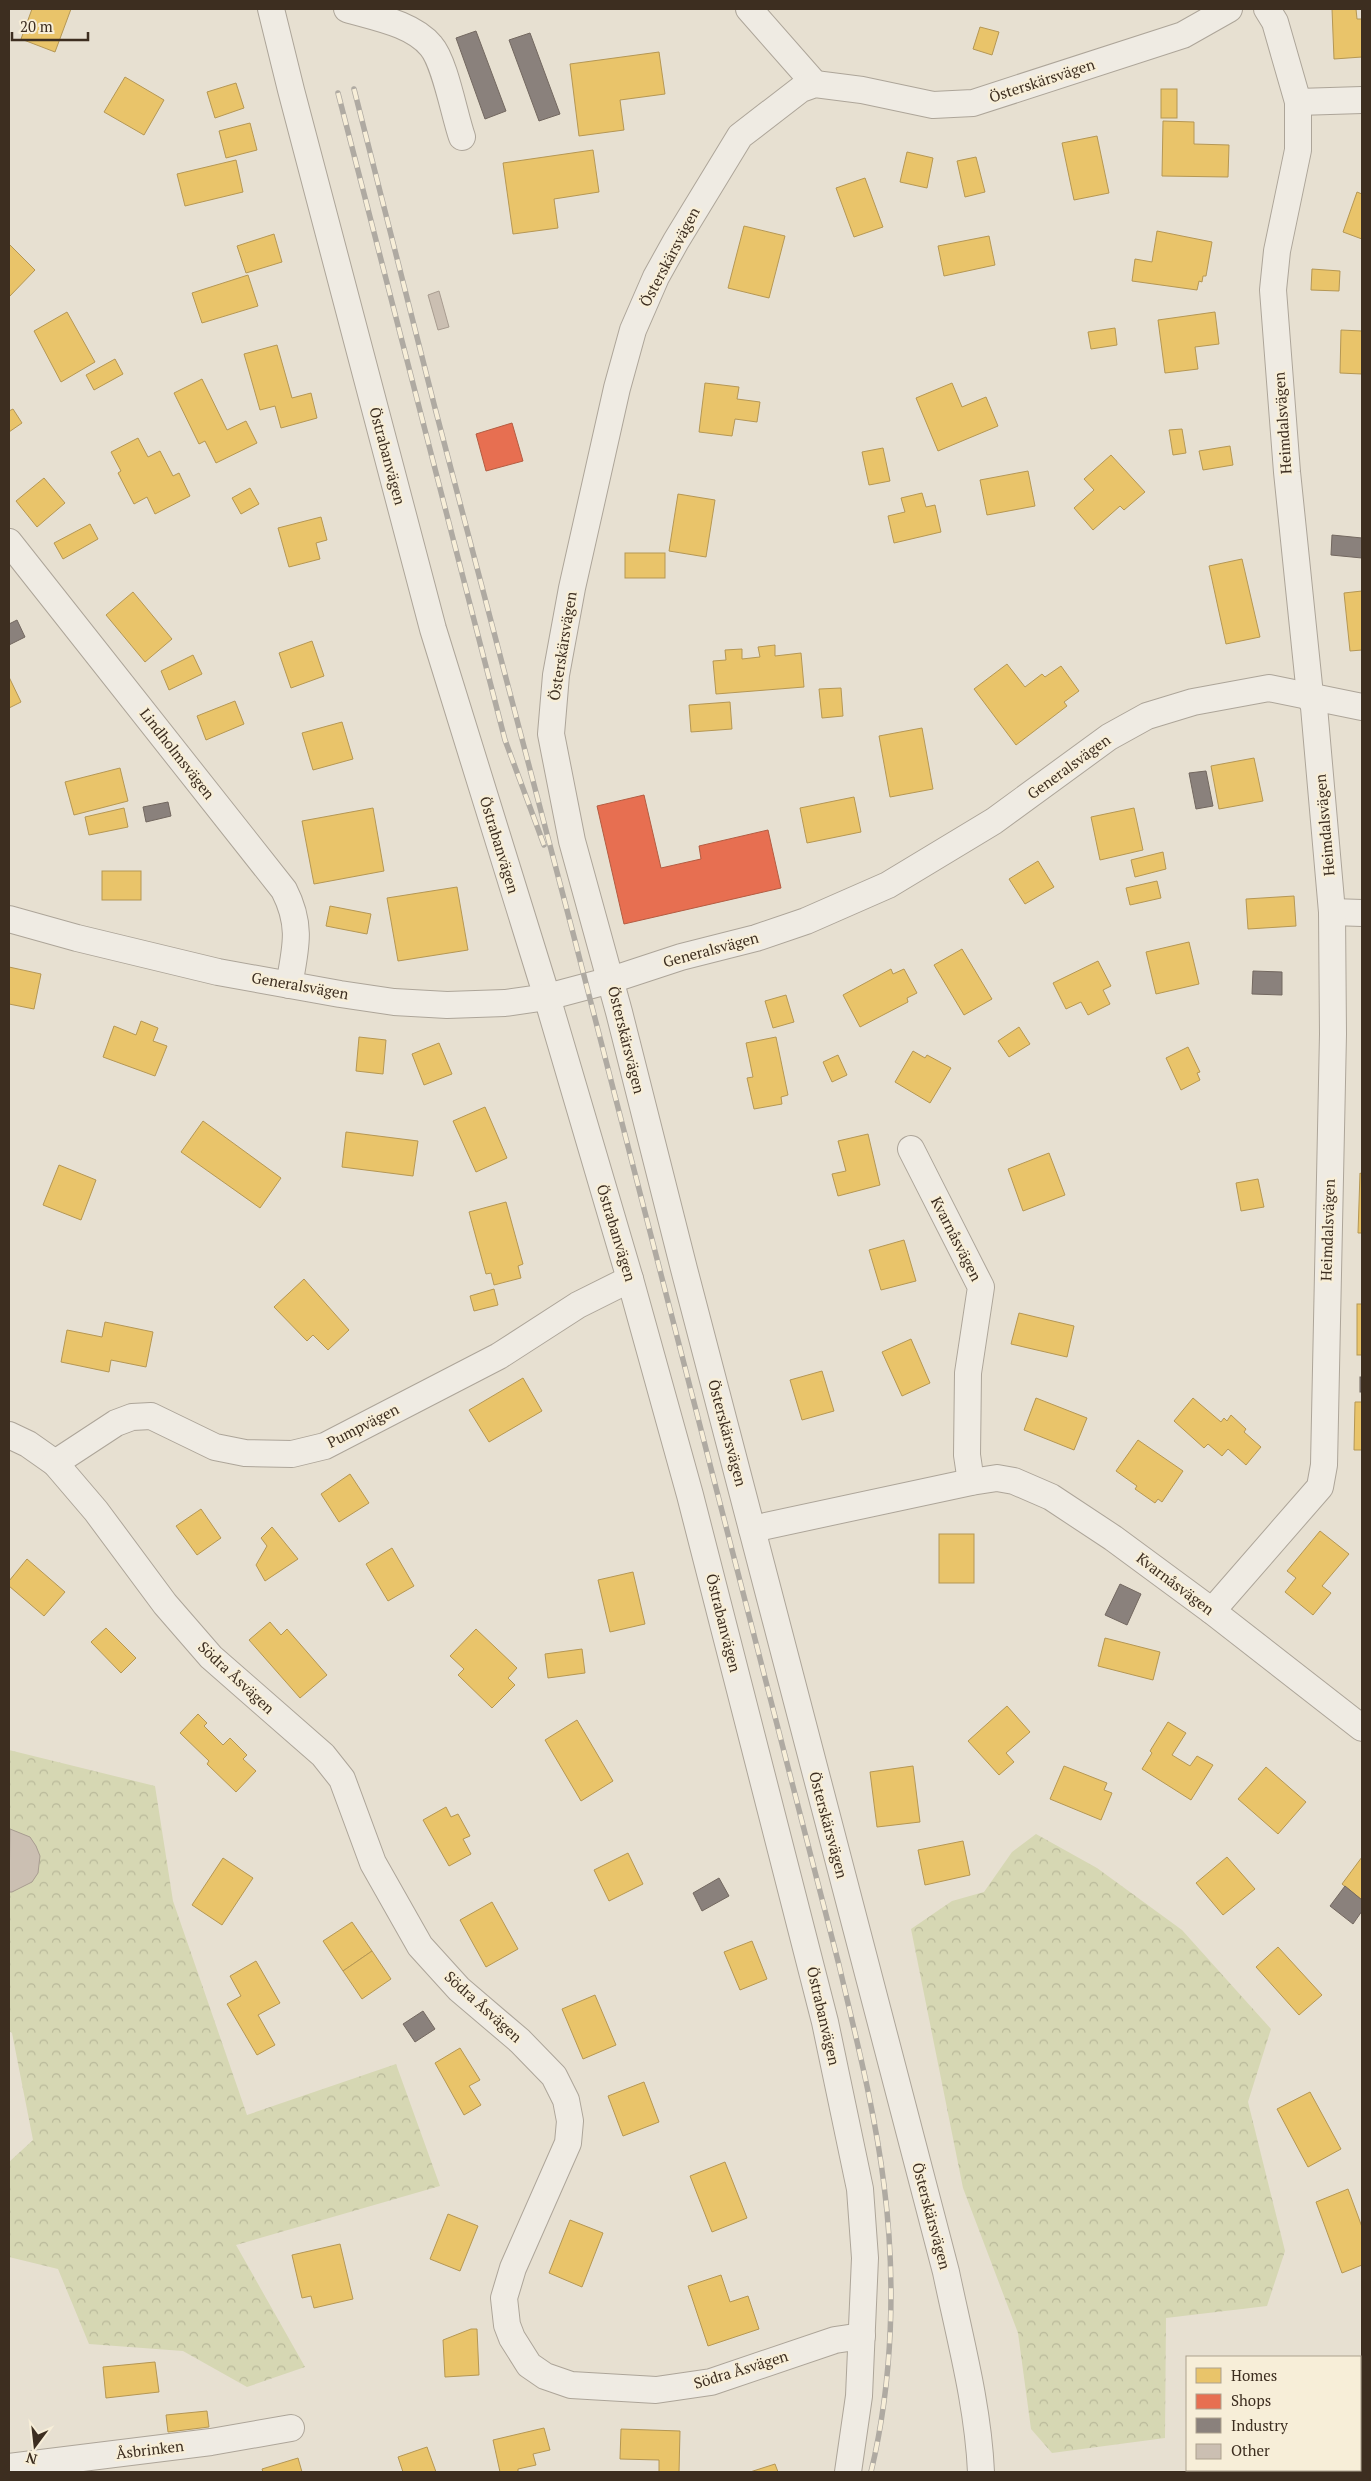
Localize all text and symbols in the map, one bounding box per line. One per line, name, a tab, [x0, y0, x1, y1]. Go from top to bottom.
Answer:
scale bar	[12, 10, 89, 42]
text: 20 m	[20, 16, 53, 36]
street label: Österskärsvägen	[986, 54, 1097, 107]
street label: Österskärsvägen	[634, 203, 704, 310]
street label: Heimdalsvägen	[1268, 371, 1296, 475]
street label: Östrabanvägen	[365, 405, 411, 507]
street label: Österskärsvägen	[544, 590, 581, 702]
street label: Lindholmsvägen	[136, 704, 220, 803]
street label: Generalsvägen	[1023, 729, 1114, 803]
street label: Heimdalsvägen	[1310, 773, 1338, 877]
street label: Östrabanvägen	[476, 794, 524, 896]
street label: Generalsvägen	[661, 927, 761, 971]
street label: Generalsvägen	[250, 967, 350, 1003]
street label: Österskärsvägen	[604, 984, 650, 1096]
street label: Heimdalsvägen	[1315, 1178, 1339, 1281]
street label: Östrabanvägen	[593, 1182, 641, 1284]
street label: Kvarnåsvägen	[927, 1193, 987, 1284]
street label: Österskärsvägen	[704, 1377, 752, 1489]
street label: Pumpvägen	[323, 1398, 402, 1452]
street label: Kvarnåsvägen	[1133, 1547, 1219, 1619]
street label: Östrabanvägen	[702, 1571, 746, 1674]
street label: Södra Åsvägen	[194, 1637, 279, 1718]
street label: Österskärsvägen	[805, 1769, 853, 1881]
street label: Östrabanvägen	[803, 1964, 845, 2067]
street label: Södra Åsvägen	[441, 1966, 527, 2046]
street label: Österskärsvägen	[908, 2160, 956, 2272]
street label: Södra Åsvägen	[691, 2345, 790, 2393]
legend	[1186, 2356, 1361, 2471]
text: Homes	[1231, 2365, 1277, 2385]
text: Shops	[1231, 2390, 1271, 2410]
text: Industry	[1231, 2415, 1288, 2435]
north arrow	[10, 2421, 60, 2471]
street label: Åsbrinken	[115, 2435, 185, 2463]
text: Other	[1231, 2440, 1270, 2460]
text: N	[24, 2448, 39, 2470]

